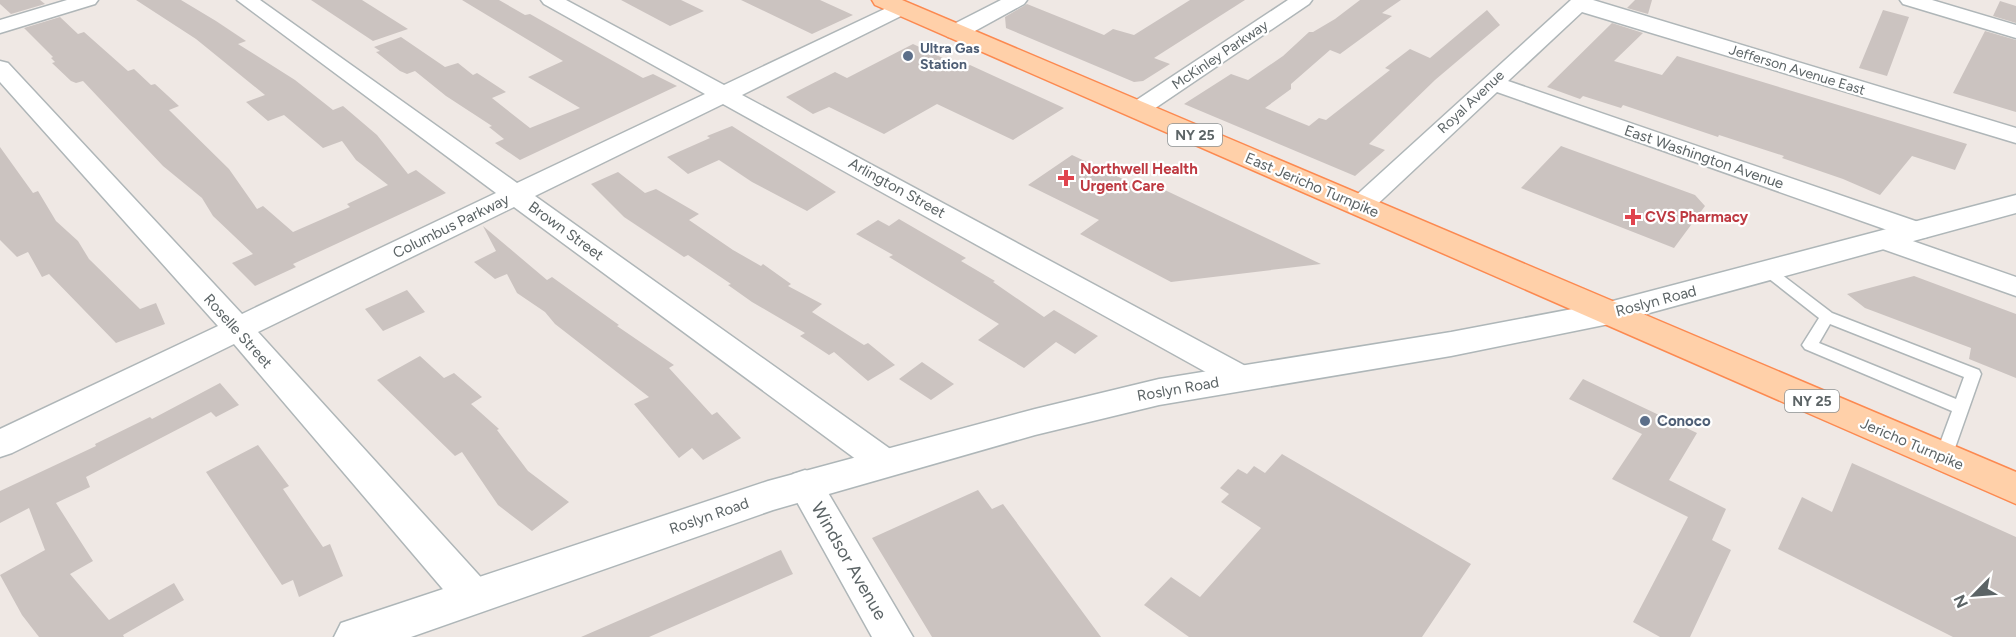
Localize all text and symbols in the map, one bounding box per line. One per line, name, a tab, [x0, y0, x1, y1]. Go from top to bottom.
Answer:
street label: McKinley Parkway	[1169, 16, 1272, 93]
place label: Ultra Gas Station	[920, 40, 980, 73]
street label: Jefferson Avenue East	[1727, 41, 1867, 99]
marker: Ultra Gas Station	[901, 49, 915, 63]
street label: Royal Avenue	[1434, 67, 1508, 137]
street label: East Washington Avenue	[1622, 121, 1786, 193]
road number: NY 25	[1168, 124, 1222, 146]
street label: East Jericho Turnpike	[1243, 149, 1381, 221]
street label: Arlington Street	[846, 154, 949, 222]
place label: Northwell Health Urgent Care	[1080, 160, 1198, 195]
marker: Northwell Health Urgent Care	[1057, 169, 1075, 187]
street label: Columbus Parkway	[390, 190, 512, 262]
street label: Brown Street	[525, 198, 607, 265]
place label: CVS Pharmacy	[1645, 208, 1749, 226]
marker: CVS Pharmacy	[1626, 210, 1640, 224]
street label: Roslyn Road	[1614, 282, 1698, 320]
street label: Roselle Street	[200, 290, 276, 372]
street label: Roslyn Road	[1136, 373, 1220, 405]
road number: NY 25	[1785, 390, 1839, 412]
place label: Conoco	[1657, 412, 1711, 430]
marker: Conoco	[1638, 414, 1652, 428]
street label: Jericho Turnpike	[1858, 414, 1966, 474]
street label: Roslyn Road	[667, 494, 751, 538]
street label: Windsor Avenue	[806, 498, 892, 624]
north arrow	[1944, 565, 2004, 625]
text: N	[1950, 592, 1972, 611]

